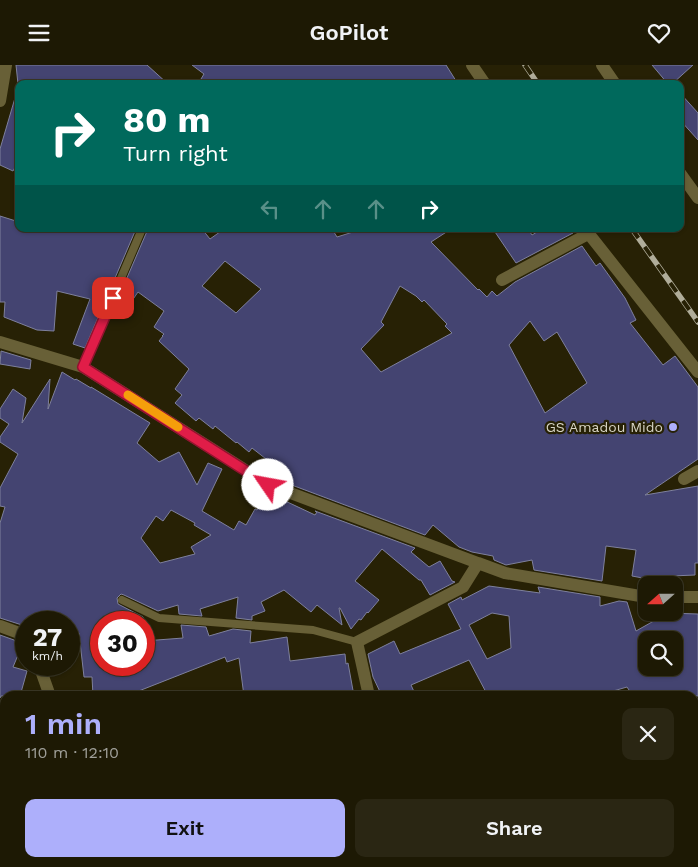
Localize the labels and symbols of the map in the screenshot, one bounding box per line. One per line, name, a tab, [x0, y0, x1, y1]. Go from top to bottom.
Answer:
pin	[92, 277, 134, 319]
place label: GS Amadou Mido	[546, 419, 663, 435]
marker: GS Amadou Mido	[667, 421, 679, 433]
position arrow	[241, 458, 293, 510]
north arrow	[638, 576, 682, 621]
speed limit sign: 30	[90, 611, 155, 676]

